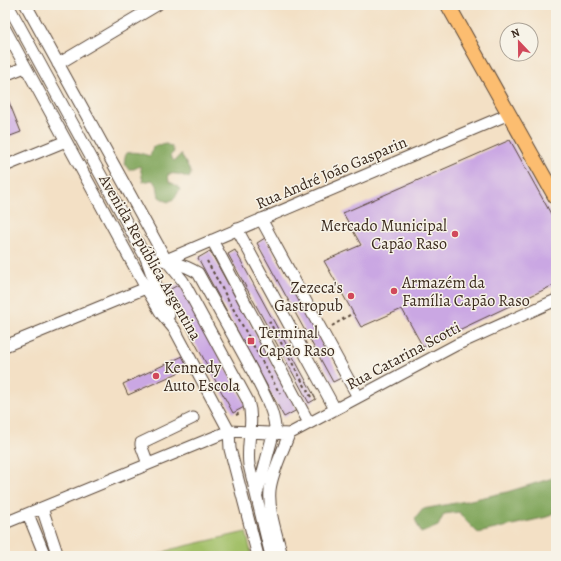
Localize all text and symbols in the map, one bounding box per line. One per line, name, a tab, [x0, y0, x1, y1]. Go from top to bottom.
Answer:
north arrow	[499, 22, 539, 62]
text: N	[509, 25, 522, 42]
street label: Rua André João Gasparin	[252, 131, 411, 215]
street label: Avenida República Argentina	[93, 170, 207, 345]
place label: Mercado Municipal Capão Raso	[321, 215, 447, 255]
marker: Mercado Municipal Capão Raso	[450, 229, 460, 239]
place label: Armazém da Família Capão Raso	[401, 272, 530, 312]
place label: Zezeca's Gastropub	[274, 277, 343, 317]
marker: Armazém da Família Capão Raso	[389, 286, 399, 296]
marker: Zezeca's Gastropub	[346, 291, 356, 301]
street label: Rua Catarina Scotti	[342, 316, 465, 395]
place label: Terminal Capão Raso	[259, 322, 335, 362]
marker: Terminal Capão Raso	[246, 336, 256, 346]
place label: Kennedy Auto Escola	[163, 357, 240, 397]
marker: Kennedy Auto Escola	[151, 371, 161, 381]

